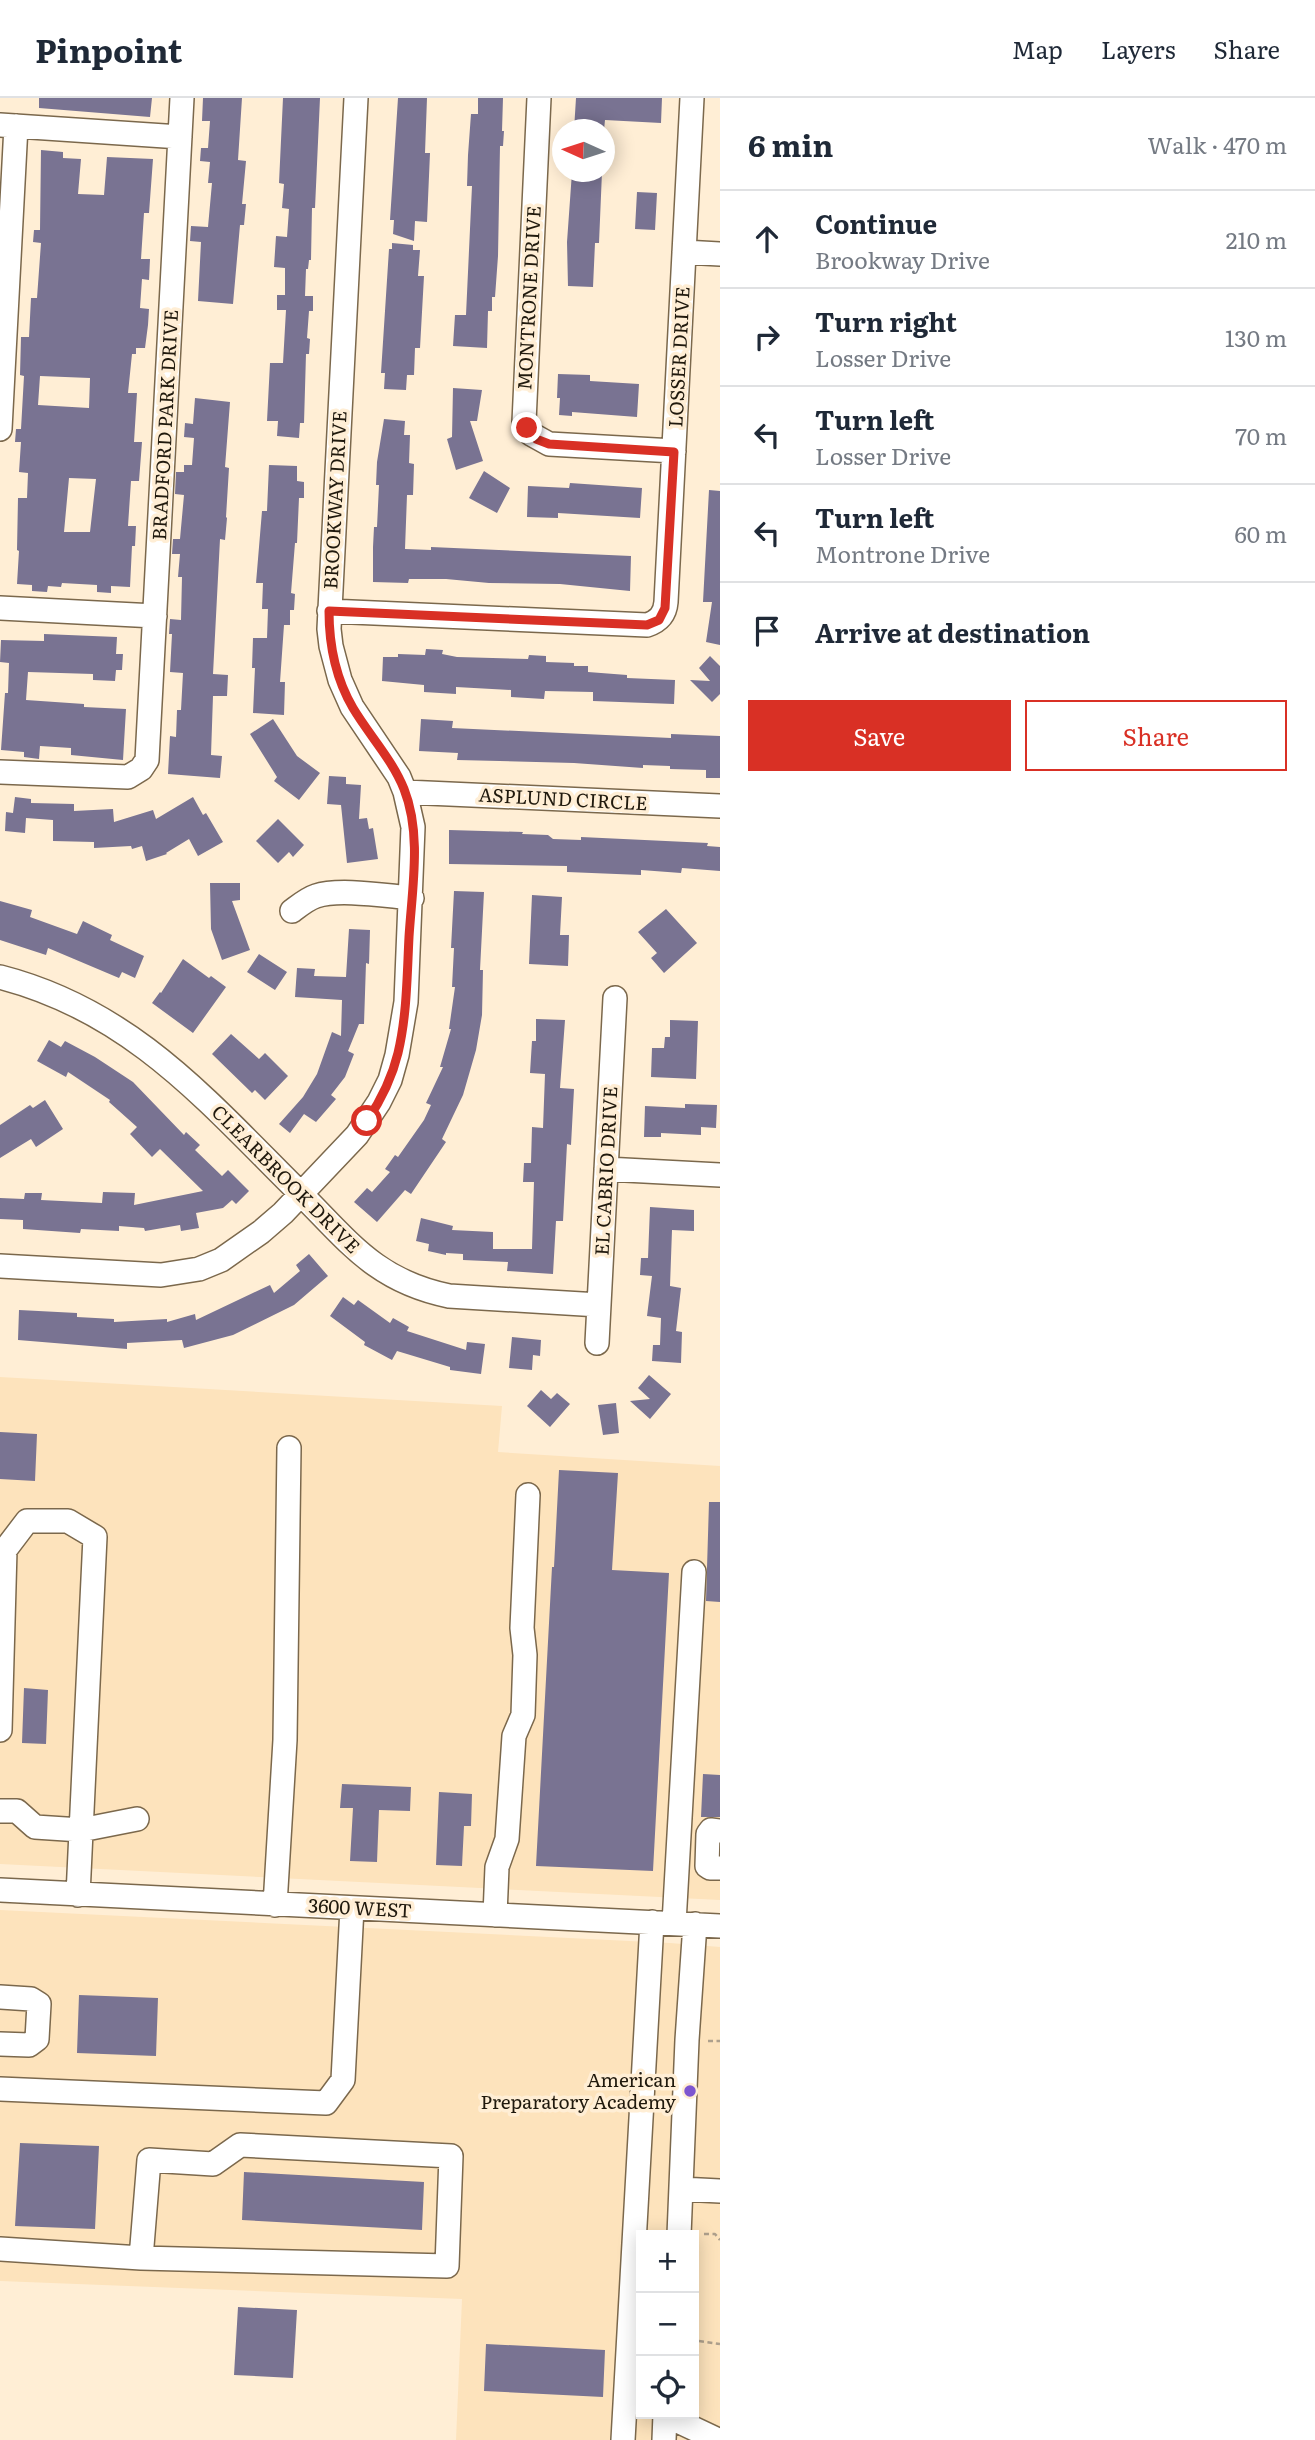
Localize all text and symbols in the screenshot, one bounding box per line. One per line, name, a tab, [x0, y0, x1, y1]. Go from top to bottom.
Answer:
text: Pinpoint	[35, 24, 182, 73]
text: Map	[1012, 31, 1063, 66]
text: Layers	[1101, 31, 1175, 66]
text: Share	[1213, 31, 1280, 66]
north arrow	[552, 119, 615, 182]
text: 6 min	[748, 122, 833, 166]
text: Walk · 470 m	[1148, 127, 1287, 161]
text: Continue	[815, 203, 937, 242]
street label: MONTRONE DRIVE	[509, 205, 547, 391]
icon: ahead	[748, 220, 786, 258]
text: 210 m	[1226, 222, 1287, 256]
text: Brookway Drive	[815, 242, 990, 276]
street label: LOSSER DRIVE	[660, 286, 696, 428]
text: Turn right	[815, 301, 957, 340]
street label: BRADFORD PARK DRIVE	[144, 309, 184, 541]
icon: right	[748, 318, 786, 356]
text: 130 m	[1225, 320, 1287, 354]
text: Losser Drive	[815, 340, 951, 374]
text: Turn left	[815, 399, 934, 438]
street label: BROOKWAY DRIVE	[315, 410, 353, 590]
route end	[511, 412, 542, 443]
icon: left	[748, 416, 786, 454]
text: 70 m	[1235, 418, 1287, 452]
text: Losser Drive	[815, 438, 951, 472]
text: Turn left	[815, 497, 934, 536]
icon: left	[748, 514, 786, 552]
text: 60 m	[1234, 516, 1287, 550]
text: Montrone Drive	[815, 536, 990, 570]
icon: arrive	[748, 612, 786, 650]
text: Arrive at destination	[815, 612, 1090, 651]
button: Save	[748, 700, 1011, 771]
button: Share	[1025, 700, 1287, 771]
street label: ASPLUND CIRCLE	[478, 780, 648, 816]
street label: EL CABRIO DRIVE	[587, 1086, 623, 1256]
street label: CLEARBROOK DRIVE	[206, 1098, 367, 1259]
route start	[351, 1105, 382, 1136]
street label: 3600 WEST	[307, 1890, 413, 1924]
place label: American Preparatory Academy	[480, 2065, 676, 2115]
marker: American Preparatory Academy	[682, 2083, 698, 2099]
map controls	[636, 2230, 699, 2419]
button: +	[636, 2230, 699, 2293]
button: −	[636, 2293, 699, 2356]
button: locate	[636, 2356, 699, 2419]

